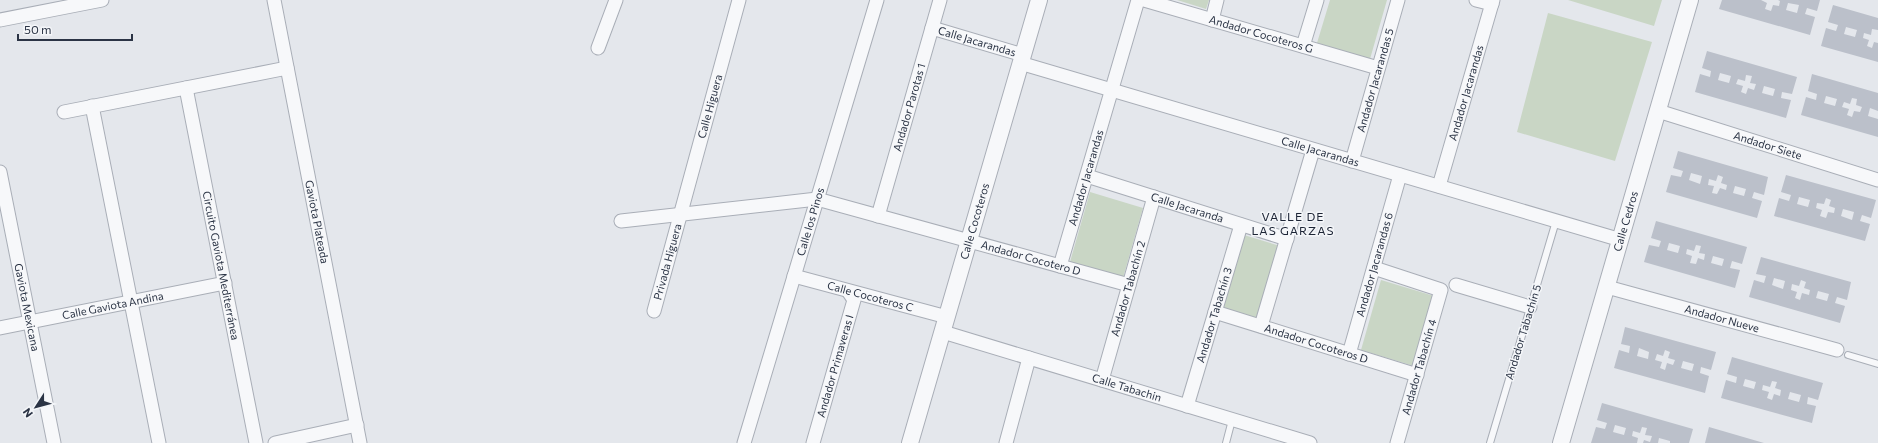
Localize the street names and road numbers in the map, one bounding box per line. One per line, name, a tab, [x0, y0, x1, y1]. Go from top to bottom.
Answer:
street label: Andador Cocoteros G	[1208, 12, 1315, 55]
street label: Calle Jacarandas	[937, 23, 1018, 59]
street label: Andador Jacarandas 5	[1354, 27, 1396, 134]
street label: Andador Jacarandas	[1445, 43, 1486, 142]
street label: Andador Parotas 1	[890, 62, 927, 153]
street label: Calle Higuera	[694, 73, 724, 140]
street label: Andador Jacarandas	[1065, 128, 1106, 227]
street label: Andador Siete	[1732, 128, 1804, 162]
street label: Calle Jacarandas	[1280, 133, 1361, 169]
street label: Gaviota Plateada	[303, 179, 332, 265]
street label: Calle Cocoteros	[957, 181, 991, 261]
street label: Calle los Pinos	[794, 186, 826, 257]
street label: Calle Cedros	[1610, 189, 1640, 253]
street label: Circuito Gaviota Mediterránea	[200, 190, 243, 341]
street label: Calle Jacaranda	[1149, 190, 1225, 225]
street label: Andador Jacarandas 6	[1353, 210, 1395, 318]
street label: Privada Higuera	[650, 222, 684, 301]
street label: Andador Cocotero D	[980, 238, 1082, 277]
street label: Andador Tabachín 2	[1108, 239, 1147, 338]
street label: Gaviota Mexicana	[12, 262, 43, 352]
street label: Andador Tabachín 3	[1193, 266, 1234, 364]
street label: Calle Cocoteros C	[826, 278, 915, 314]
street label: Andador Tabachín 5	[1502, 283, 1543, 381]
street label: Calle Gaviota Andina	[61, 288, 164, 321]
street label: Andador Nueve	[1683, 302, 1761, 334]
street label: Andador Primaveras I	[814, 313, 855, 419]
street label: Andador Tabachín 4	[1399, 317, 1439, 416]
street label: Andador Cocoteros D	[1263, 321, 1370, 365]
street label: Calle Tabachin	[1091, 370, 1163, 404]

